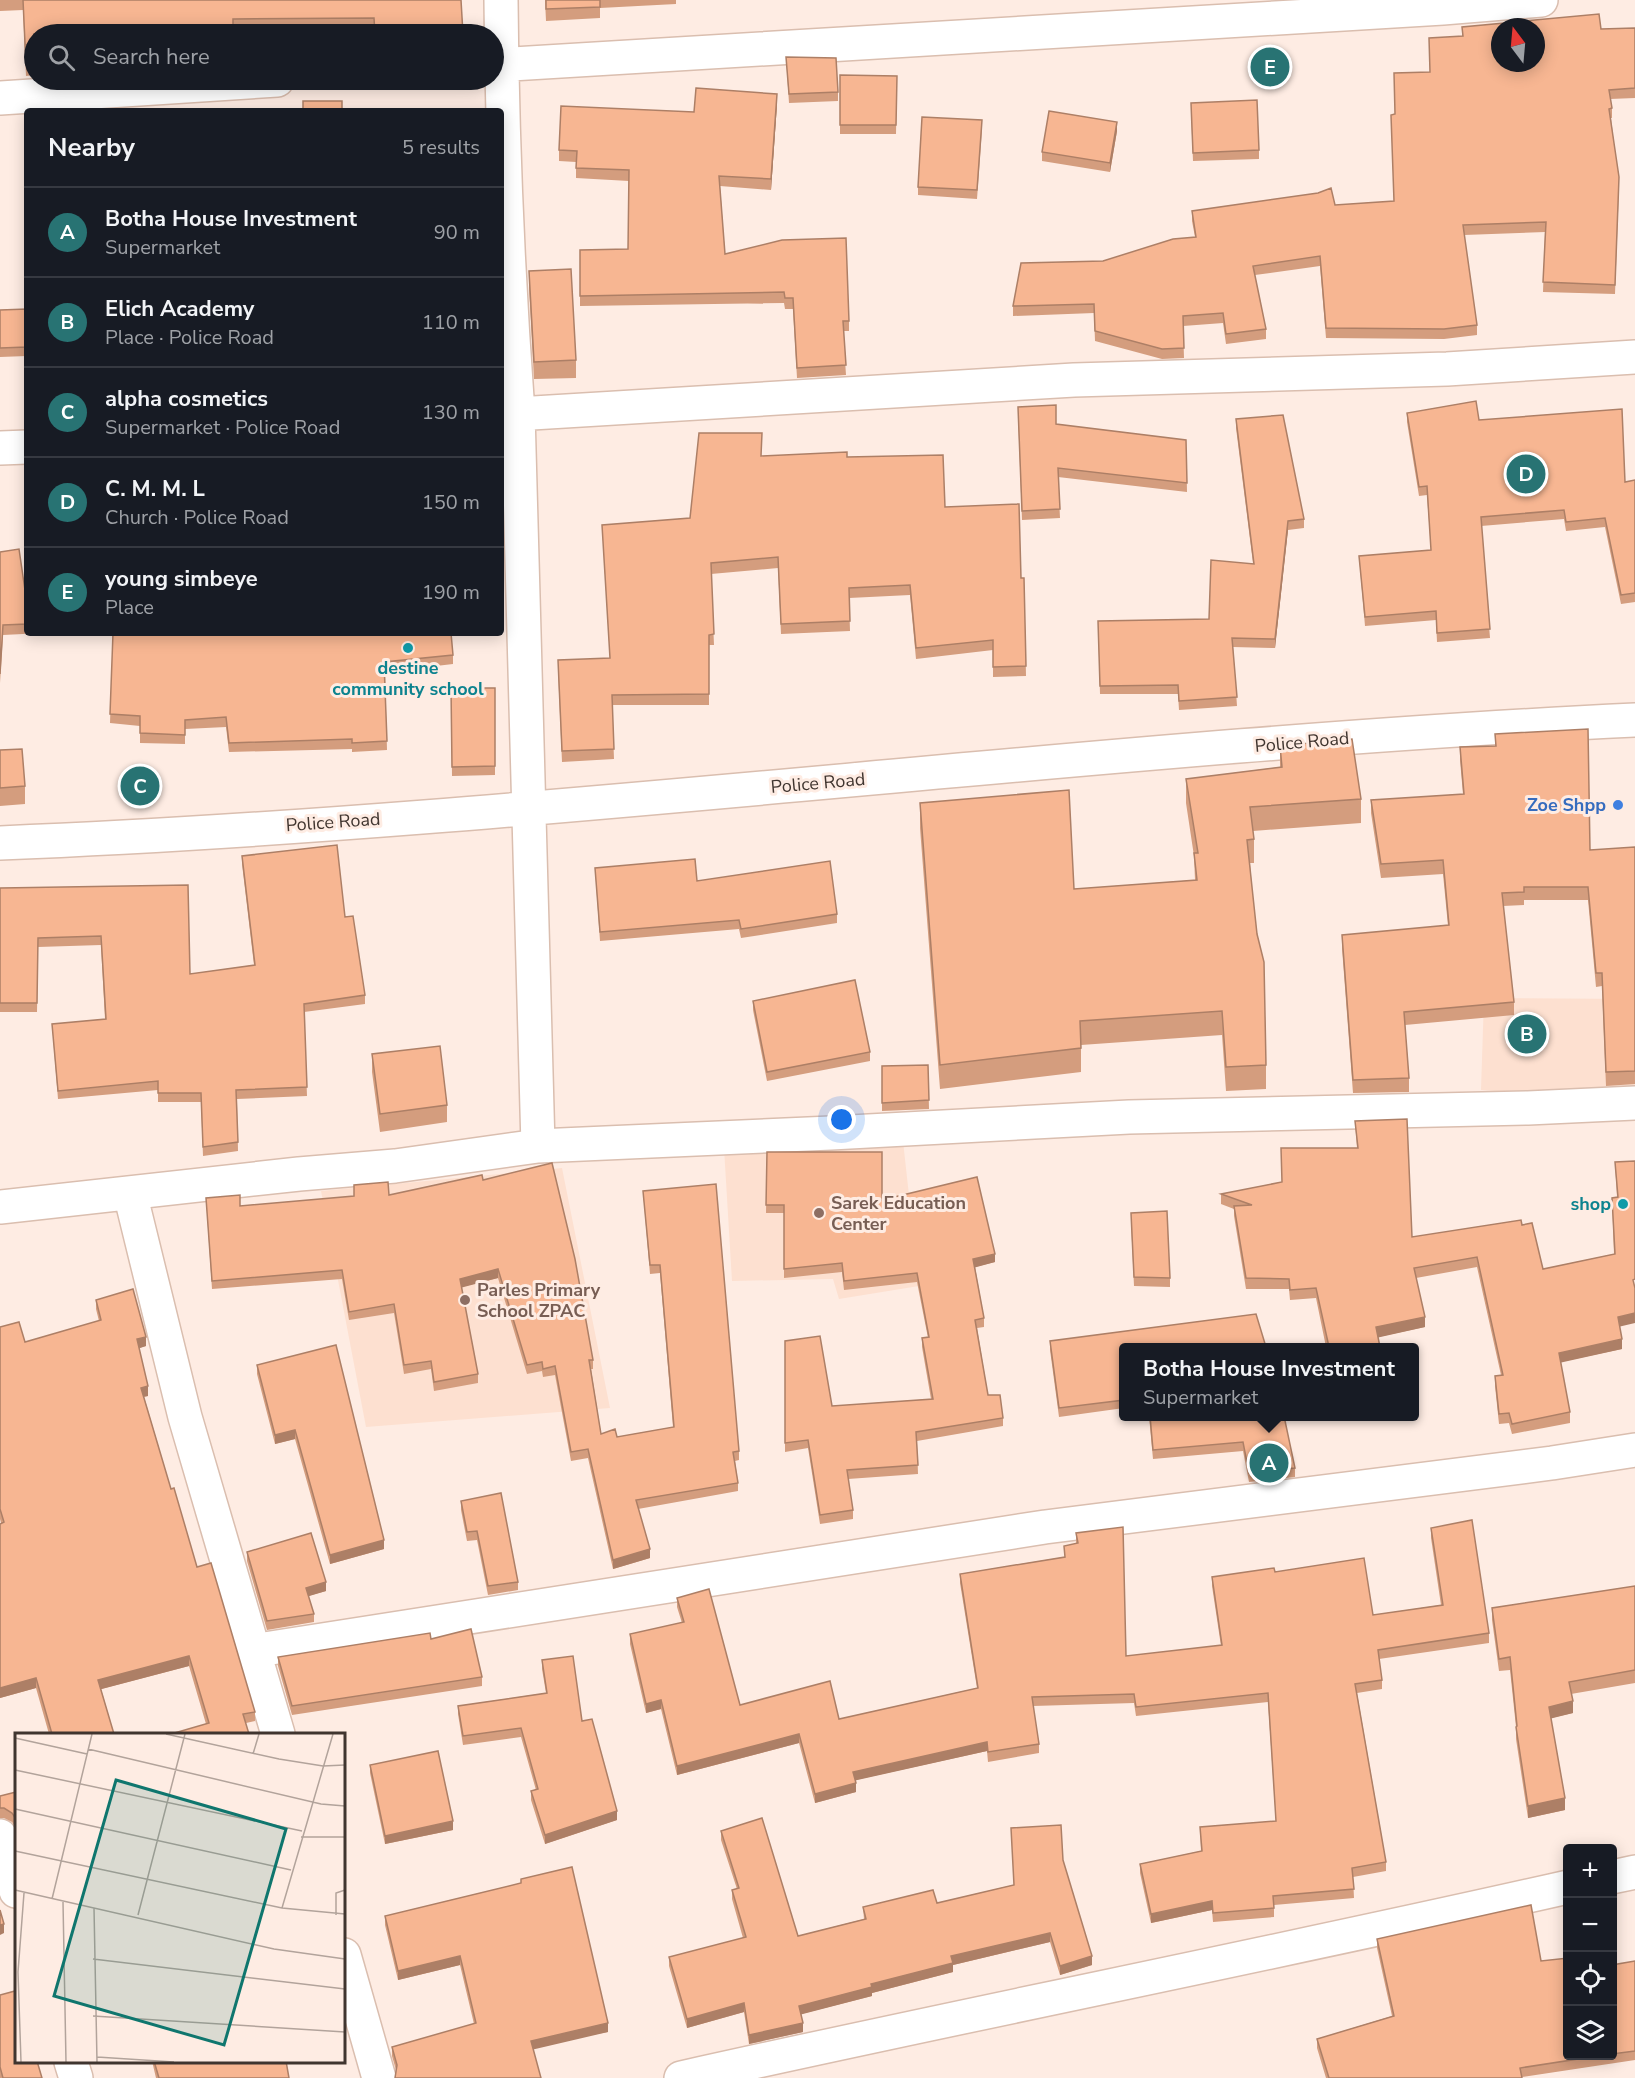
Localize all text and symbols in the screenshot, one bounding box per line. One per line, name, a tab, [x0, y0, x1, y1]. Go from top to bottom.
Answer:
north arrow	[1491, 18, 1545, 72]
search box	[24, 24, 504, 90]
icon: search	[45, 41, 78, 74]
text: Search here	[93, 42, 210, 72]
pin: E	[1250, 44, 1290, 90]
text: Nearby	[48, 130, 135, 165]
text: 5 results	[402, 134, 480, 161]
text: Botha House Investment	[105, 204, 357, 234]
text: A	[60, 219, 75, 246]
text: 90 m	[434, 219, 480, 246]
text: Supermarket	[105, 234, 220, 261]
text: Elich Academy	[105, 294, 254, 324]
text: B	[61, 309, 74, 336]
text: 110 m	[422, 309, 480, 336]
text: Place · Police Road	[105, 324, 274, 351]
text: alpha cosmetics	[105, 384, 268, 414]
text: C	[61, 399, 74, 426]
text: 130 m	[422, 399, 480, 426]
text: Supermarket · Police Road	[105, 414, 340, 441]
pin: D	[1506, 452, 1546, 496]
text: C. M. M. L	[105, 474, 205, 504]
text: D	[60, 489, 75, 516]
text: 150 m	[422, 489, 480, 516]
text: Church · Police Road	[105, 504, 289, 531]
text: young simbeye	[105, 564, 258, 594]
text: E	[62, 579, 73, 606]
text: 190 m	[422, 579, 480, 606]
text: Place	[105, 594, 154, 621]
marker: destine community school	[401, 641, 415, 655]
place label: destine community school	[332, 656, 484, 701]
street label: Police Road	[1254, 726, 1350, 758]
pin: C	[120, 764, 160, 808]
street label: Police Road	[770, 767, 866, 799]
place label: Zoe Shpp	[1527, 793, 1606, 817]
marker: Zoe Shpp	[1611, 798, 1625, 812]
street label: Police Road	[285, 807, 381, 837]
pin: B	[1508, 1012, 1546, 1056]
your location	[827, 1105, 856, 1134]
place label: Sarek Education Center	[831, 1191, 966, 1236]
place label: shop	[1571, 1192, 1611, 1216]
marker: shop	[1616, 1197, 1630, 1211]
marker: Sarek Education Center	[812, 1206, 826, 1220]
place label: Parles Primary School ZPAC	[477, 1278, 601, 1323]
marker: Parles Primary School ZPAC	[458, 1293, 472, 1307]
popup	[1119, 1343, 1419, 1421]
text: Botha House Investment	[1143, 1354, 1395, 1384]
text: Supermarket	[1143, 1384, 1258, 1411]
pin: A	[1250, 1440, 1288, 1486]
inset map	[15, 1733, 345, 2063]
map controls	[1563, 1844, 1617, 2060]
button: +	[1563, 1844, 1617, 1898]
button: −	[1563, 1898, 1617, 1952]
button: locate	[1563, 1952, 1617, 2006]
button: layers	[1563, 2006, 1617, 2060]

